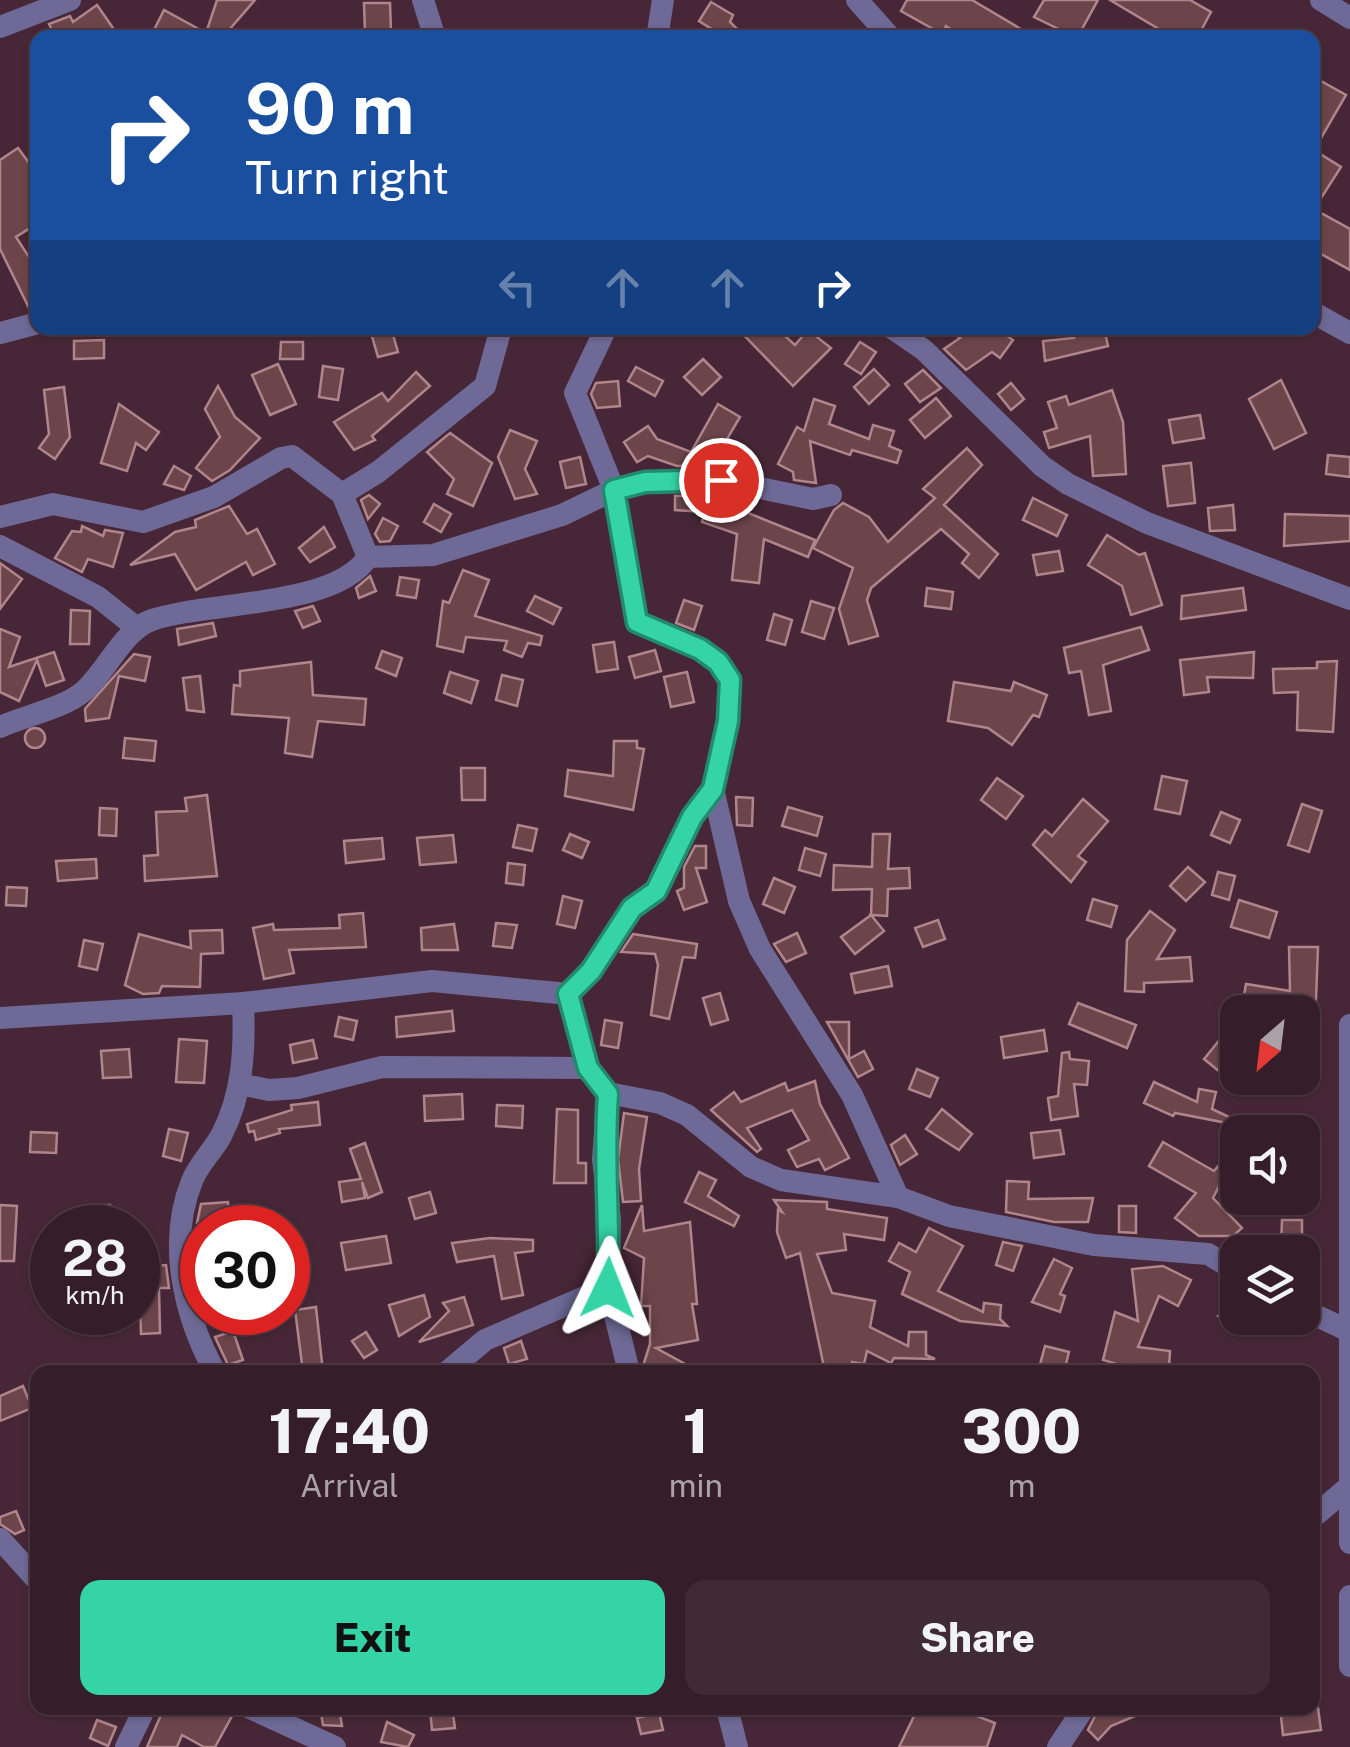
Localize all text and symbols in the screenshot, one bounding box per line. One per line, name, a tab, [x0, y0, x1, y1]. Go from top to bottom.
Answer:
text: 90 m	[245, 67, 415, 150]
icon: right	[80, 70, 210, 200]
text: Turn right	[245, 151, 449, 204]
icon: left	[490, 260, 545, 315]
icon: ahead	[595, 260, 650, 315]
icon: ahead	[700, 260, 755, 315]
icon: right	[805, 260, 860, 315]
pin	[679, 438, 764, 523]
icon: arrive	[694, 453, 749, 508]
north arrow	[1220, 995, 1320, 1095]
map controls	[1220, 995, 1320, 1335]
button: sound	[1220, 1115, 1320, 1215]
speed limit sign: 30	[180, 1205, 310, 1335]
text: 28	[62, 1228, 128, 1287]
button: layers	[1220, 1235, 1320, 1335]
position arrow	[556, 1236, 660, 1340]
text: km/h	[66, 1280, 124, 1310]
text: 17:40	[269, 1396, 430, 1467]
text: 1	[683, 1396, 709, 1467]
text: 300	[962, 1396, 1081, 1467]
text: Arrival	[300, 1467, 399, 1504]
text: min	[669, 1467, 723, 1504]
text: m	[1008, 1467, 1035, 1504]
button: Exit	[80, 1580, 665, 1695]
button: Share	[685, 1580, 1270, 1695]

